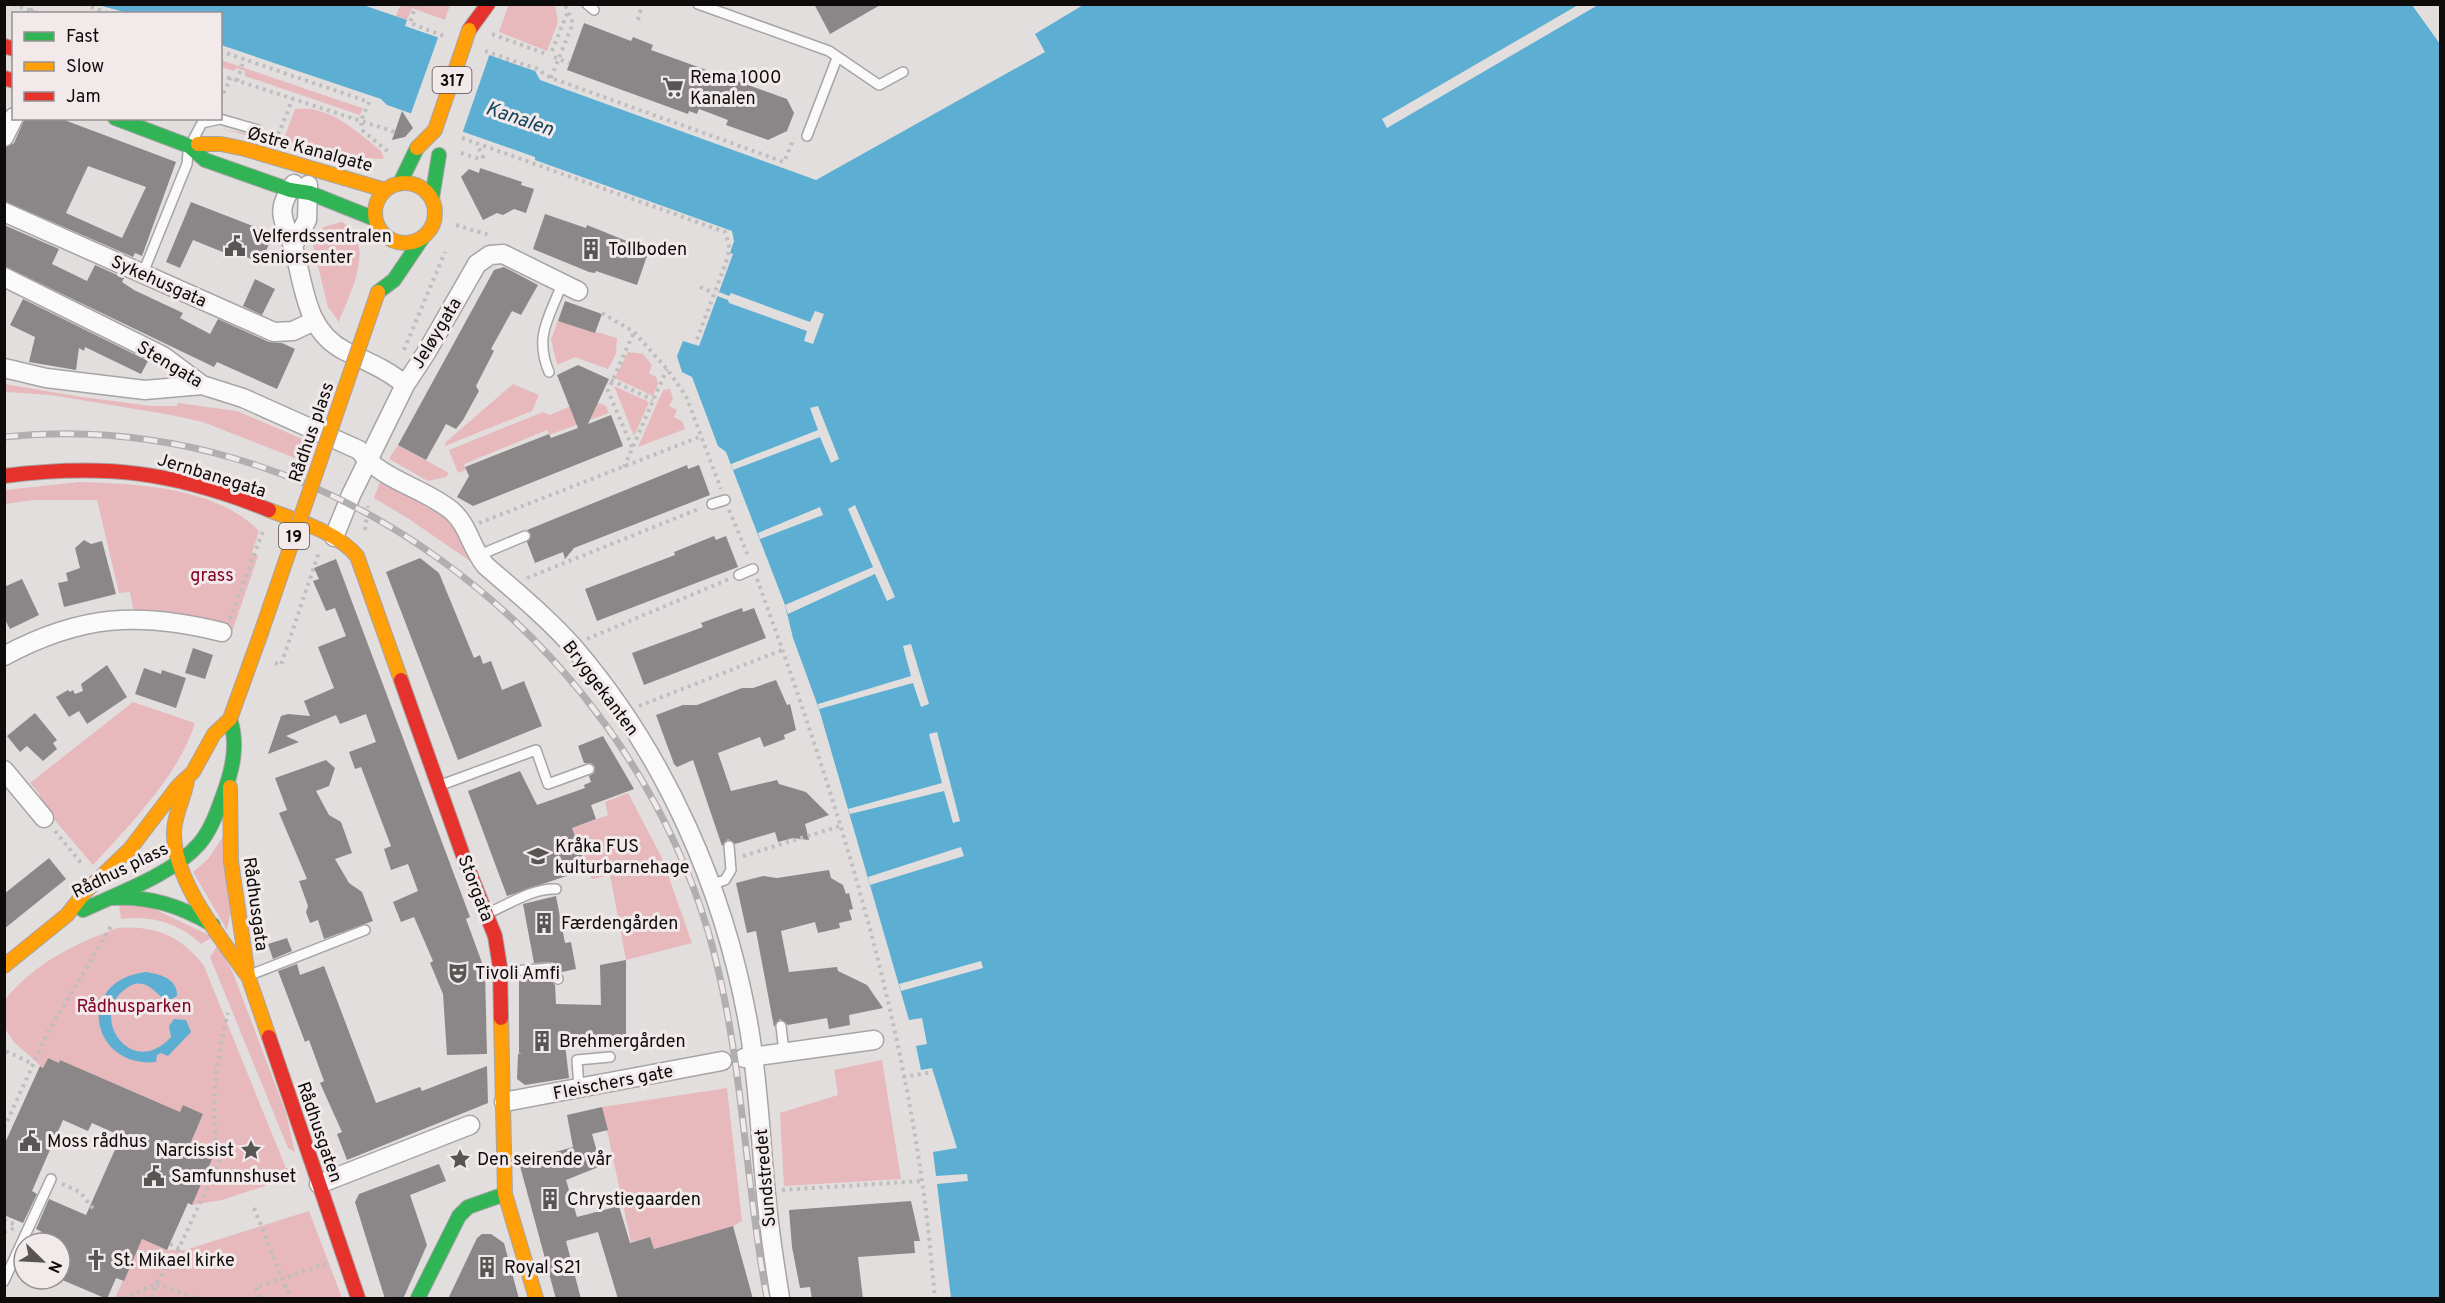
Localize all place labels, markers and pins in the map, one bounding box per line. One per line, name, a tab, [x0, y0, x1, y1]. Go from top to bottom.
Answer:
place label: Rema 1000 Kanalen	[690, 67, 782, 111]
supermarket icon: Rema 1000 Kanalen	[661, 75, 685, 99]
place label: Velferdssentralen seniorsenter	[252, 226, 392, 270]
public building icon: Velferdssentralen seniorsenter	[223, 234, 247, 258]
building icon: Tollboden	[579, 237, 603, 261]
place label: Tollboden	[608, 239, 687, 262]
place label: Kråka FUS kulturbarnehage	[555, 836, 689, 880]
school or university icon: Kråka FUS kulturbarnehage	[526, 844, 550, 868]
building icon: Færdengården	[532, 911, 556, 935]
place label: Færdengården	[561, 913, 679, 936]
theatre icon: Tivoli Amfi	[446, 961, 470, 985]
place label: Tivoli Amfi	[475, 963, 560, 986]
building icon: Brehmergården	[530, 1029, 554, 1053]
place label: Brehmergården	[559, 1031, 686, 1054]
public building icon: Moss rådhus	[18, 1129, 42, 1153]
place label: Moss rådhus	[47, 1131, 147, 1154]
place icon: Narcissist	[239, 1138, 263, 1162]
place label: Narcissist	[155, 1140, 234, 1163]
place icon: Den seirende vår	[448, 1147, 472, 1171]
place label: Den seirende vår	[477, 1149, 612, 1172]
public building icon: Samfunnshuset	[142, 1164, 166, 1188]
place label: Samfunnshuset	[171, 1166, 296, 1189]
building icon: Chrystiegaarden	[538, 1187, 562, 1211]
place label: Chrystiegaarden	[567, 1189, 701, 1212]
church icon: St. Mikael kirke	[84, 1248, 108, 1272]
place label: St. Mikael kirke	[113, 1250, 235, 1273]
building icon: Royal S21	[475, 1255, 499, 1279]
place label: Royal S21	[504, 1257, 582, 1280]

